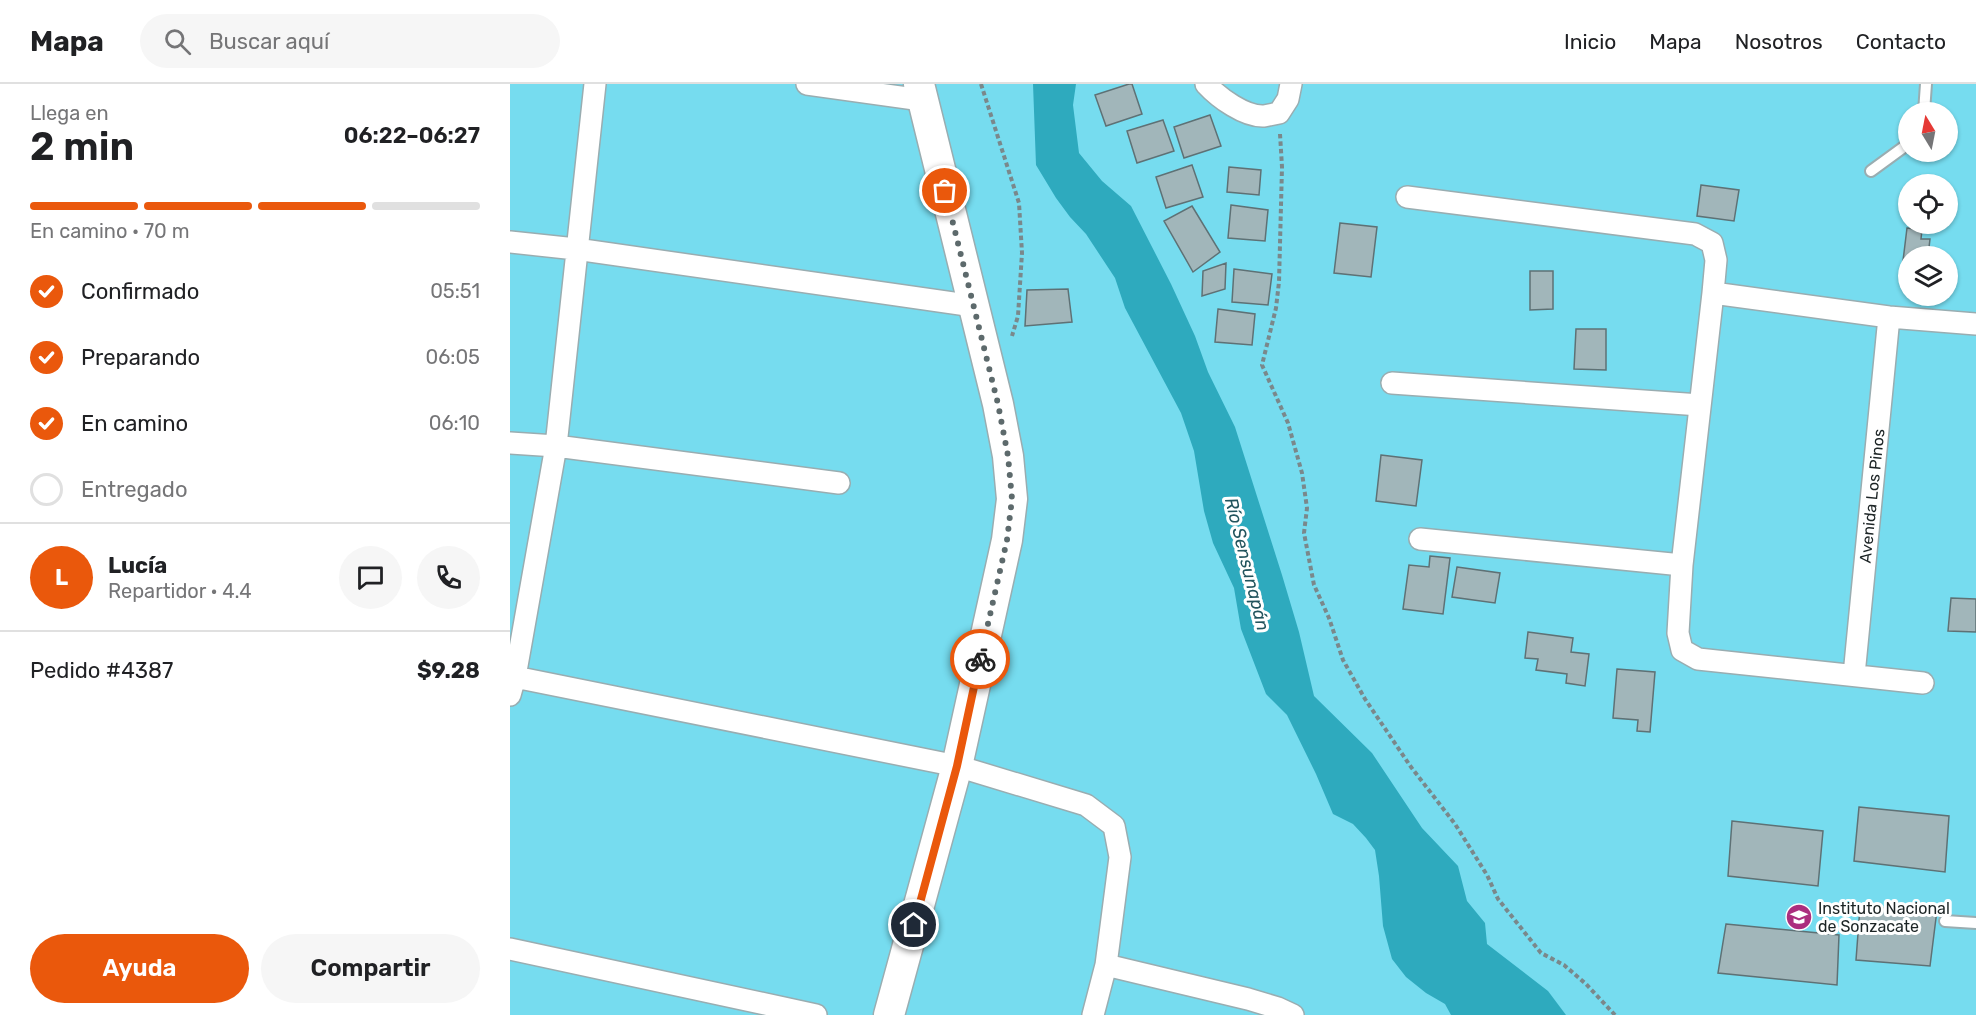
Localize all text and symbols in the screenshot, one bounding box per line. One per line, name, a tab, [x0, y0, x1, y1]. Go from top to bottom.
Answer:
search box	[140, 14, 560, 68]
text: Mapa	[30, 25, 104, 58]
icon: search	[161, 25, 194, 58]
text: Buscar aquí	[209, 28, 329, 55]
text: Inicio	[1564, 29, 1616, 54]
text: Mapa	[1649, 29, 1702, 54]
text: Nosotros	[1735, 29, 1823, 54]
text: Contacto	[1856, 29, 1946, 54]
text: Llega en	[30, 101, 109, 125]
north arrow	[1898, 102, 1958, 162]
map controls	[1898, 102, 1958, 306]
text: 06:22–06:27	[344, 122, 480, 149]
text: 2 min	[30, 124, 134, 170]
pin	[919, 165, 970, 216]
icon: bag	[928, 174, 961, 207]
button: locate	[1898, 174, 1958, 234]
text: En camino · 70 m	[30, 219, 189, 243]
button: layers	[1898, 246, 1958, 306]
icon: check	[30, 275, 63, 308]
text: Confirmado	[81, 278, 199, 305]
text: 05:51	[430, 279, 480, 303]
icon: check	[30, 341, 63, 374]
text: Preparando	[81, 344, 200, 371]
text: 06:05	[426, 345, 480, 369]
icon: check	[30, 407, 63, 440]
text: En camino	[81, 410, 188, 437]
text: 06:10	[429, 411, 480, 435]
street label: Avenida Los Pinos	[1856, 428, 1888, 564]
text: Entregado	[81, 476, 188, 503]
water label: Río Sensunapán	[1220, 495, 1274, 633]
button: chat	[339, 546, 402, 609]
button: phone	[417, 546, 480, 609]
text: Lucía	[108, 552, 167, 579]
text: L	[55, 564, 68, 591]
text: Repartidor · 4.4	[108, 579, 252, 603]
courier	[950, 629, 1010, 689]
icon: bike	[964, 643, 997, 676]
text: Pedido #4387	[30, 657, 173, 684]
text: $9.28	[417, 657, 480, 684]
pin	[888, 899, 939, 950]
place label: Instituto Nacional de Sonzacate	[1818, 899, 1950, 936]
school or university icon: Instituto Nacional de Sonzacate	[1784, 902, 1814, 932]
icon: home	[897, 908, 930, 941]
button: Ayuda	[30, 934, 249, 1003]
button: Compartir	[261, 934, 480, 1003]

